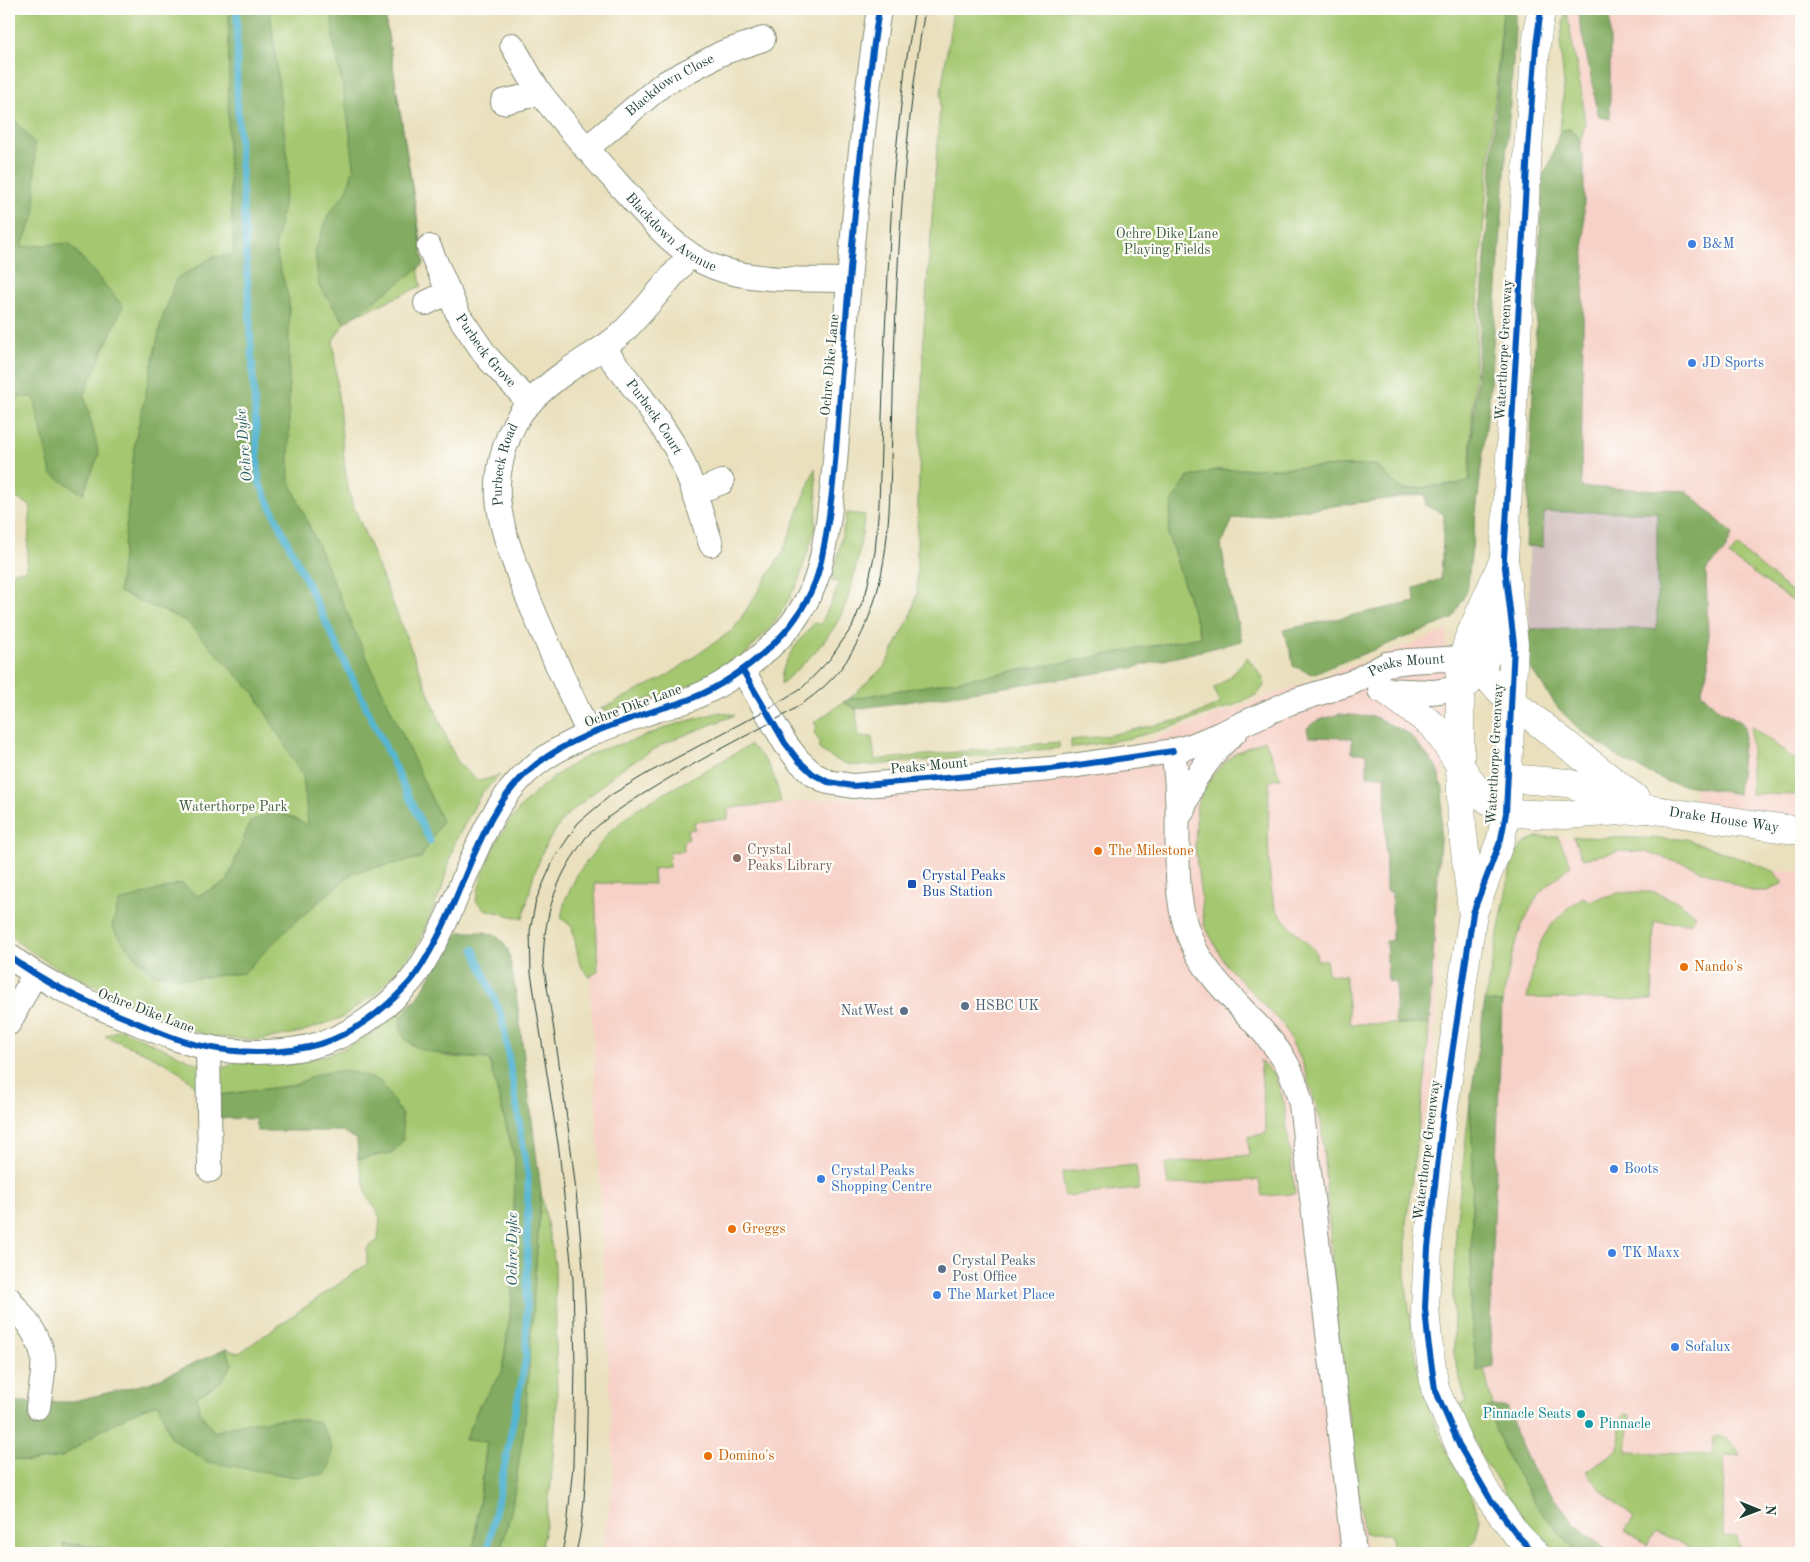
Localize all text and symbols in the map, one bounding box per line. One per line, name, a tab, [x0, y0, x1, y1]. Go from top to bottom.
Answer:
street label: Blackdown Close	[623, 51, 716, 119]
street label: Blackdown Avenue	[623, 190, 718, 274]
park label: Ochre Dike Lane Playing Fields	[1116, 227, 1218, 257]
place label: B&M	[1702, 237, 1735, 251]
marker: B&M	[1686, 238, 1698, 250]
street label: Waterthorpe Greenway	[1493, 278, 1515, 421]
street label: Purbeck Grove	[453, 311, 519, 390]
street label: Ochre Dike Lane	[819, 313, 841, 417]
place label: JD Sports	[1702, 356, 1764, 370]
marker: JD Sports	[1686, 357, 1698, 369]
street label: Purbeck Court	[623, 377, 685, 457]
water label: Ochre Dyke	[234, 408, 256, 482]
street label: Purbeck Road	[491, 421, 521, 507]
street label: Peaks Mount	[1366, 652, 1445, 680]
street label: Ochre Dike Lane	[583, 682, 683, 730]
street label: Waterthorpe Greenway	[1484, 682, 1506, 825]
street label: Peaks Mount	[890, 756, 969, 776]
park label: Waterthorpe Park	[178, 800, 288, 814]
street label: Drake House Way	[1668, 805, 1780, 835]
place label: Crystal Peaks Library	[747, 843, 833, 873]
place label: The Milestone	[1108, 844, 1194, 858]
marker: The Milestone	[1092, 845, 1104, 857]
marker: Crystal Peaks Library	[731, 852, 743, 864]
place label: Crystal Peaks Bus Station	[922, 869, 1006, 899]
marker: Crystal Peaks Bus Station	[906, 878, 918, 890]
place label: Nando's	[1694, 960, 1743, 974]
marker: Nando's	[1678, 961, 1690, 973]
street label: Ochre Dike Lane	[96, 986, 196, 1036]
place label: HSBC UK	[975, 999, 1039, 1013]
marker: HSBC UK	[959, 1000, 971, 1012]
place label: NatWest	[840, 1004, 894, 1018]
marker: NatWest	[898, 1005, 910, 1017]
street label: Waterthorpe Greenway	[1411, 1078, 1443, 1221]
place label: Boots	[1624, 1162, 1659, 1176]
marker: Boots	[1608, 1163, 1620, 1175]
place label: Crystal Peaks Shopping Centre	[831, 1164, 932, 1194]
marker: Crystal Peaks Shopping Centre	[815, 1173, 827, 1185]
water label: Ochre Dyke	[506, 1212, 521, 1286]
place label: Greggs	[742, 1222, 785, 1236]
marker: Greggs	[726, 1223, 738, 1235]
place label: TK Maxx	[1622, 1246, 1680, 1260]
marker: TK Maxx	[1606, 1247, 1618, 1259]
place label: Crystal Peaks Post Office	[952, 1254, 1036, 1284]
marker: Crystal Peaks Post Office	[936, 1263, 948, 1275]
place label: The Market Place	[947, 1288, 1055, 1302]
marker: The Market Place	[931, 1289, 943, 1301]
place label: Sofalux	[1685, 1340, 1731, 1354]
marker: Sofalux	[1669, 1341, 1681, 1353]
place label: Pinnacle Seats	[1482, 1407, 1571, 1421]
marker: Pinnacle Seats	[1575, 1408, 1587, 1420]
place label: Pinnacle	[1599, 1417, 1651, 1431]
marker: Pinnacle	[1583, 1418, 1595, 1430]
place label: Domino's	[718, 1449, 775, 1463]
marker: Domino's	[702, 1450, 714, 1462]
north arrow	[1732, 1484, 1782, 1534]
text: N	[1763, 1505, 1777, 1516]

